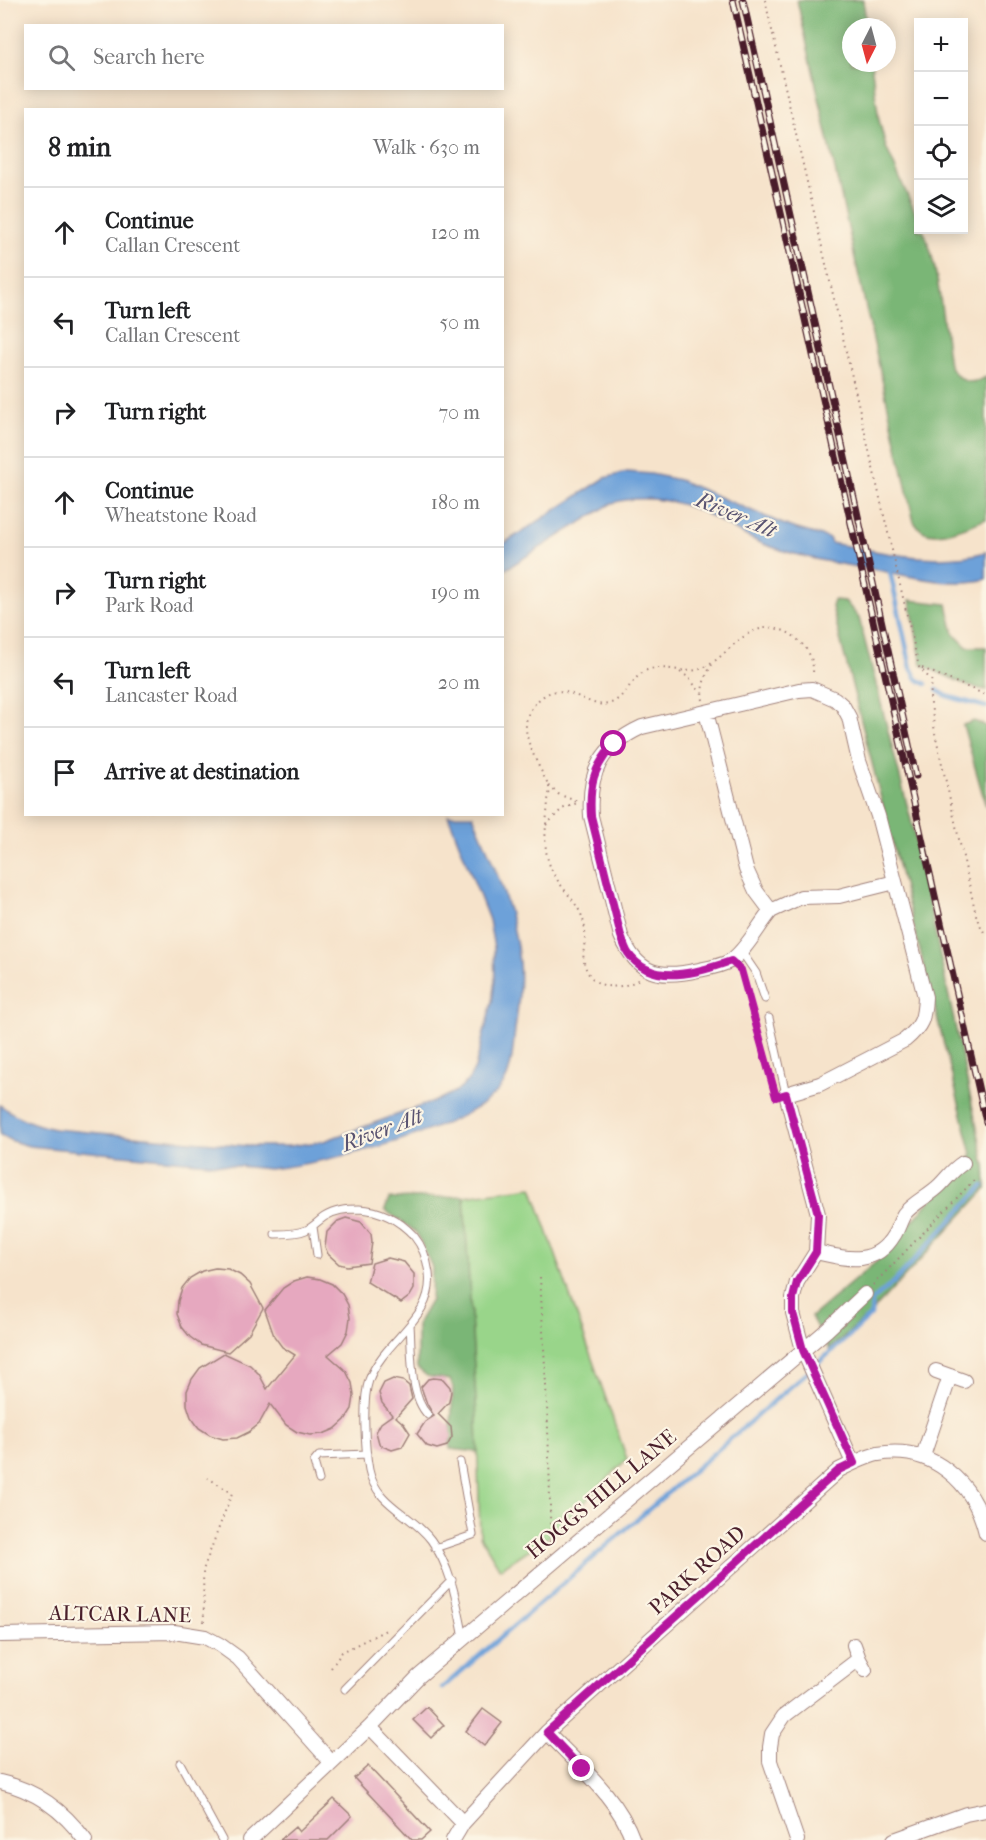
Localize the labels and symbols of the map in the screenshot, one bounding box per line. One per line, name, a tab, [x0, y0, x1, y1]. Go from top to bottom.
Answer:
north arrow	[842, 18, 896, 72]
water label: River Alt	[690, 486, 781, 544]
route start	[600, 730, 626, 756]
water label: River Alt	[336, 1102, 427, 1158]
street label: HOGGS HILL LANE	[521, 1424, 681, 1564]
street label: PARK ROAD	[644, 1521, 750, 1619]
street label: ALTCAR LANE	[48, 1601, 192, 1627]
route end	[568, 1755, 594, 1781]

